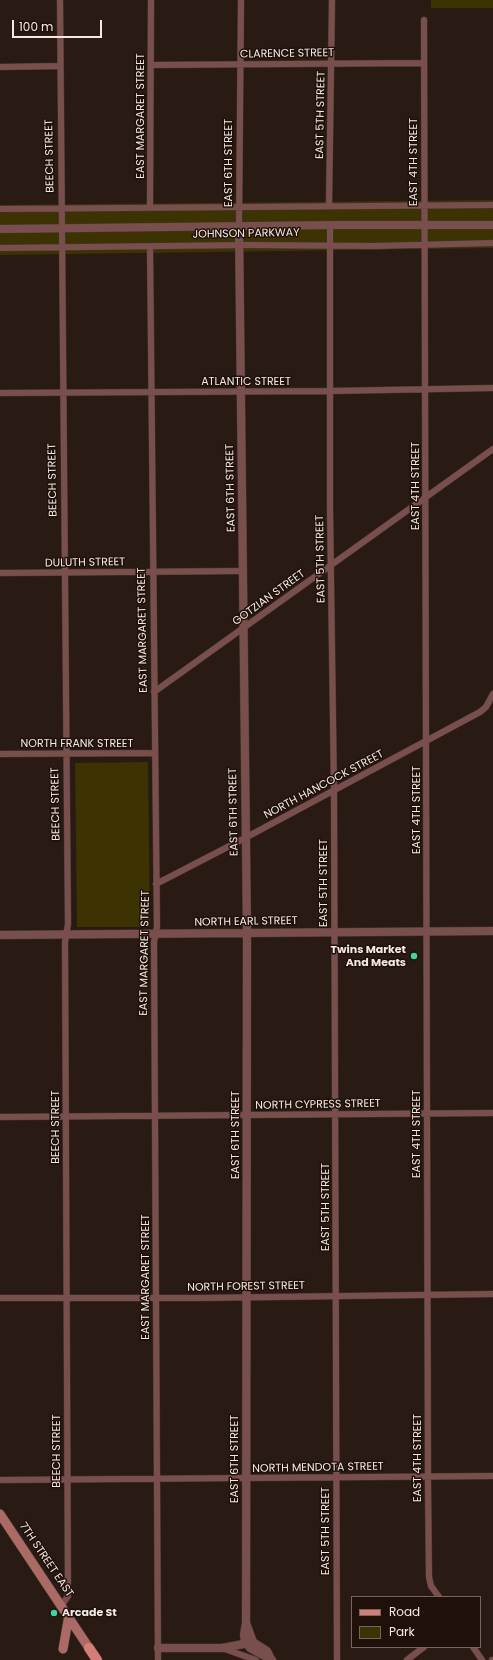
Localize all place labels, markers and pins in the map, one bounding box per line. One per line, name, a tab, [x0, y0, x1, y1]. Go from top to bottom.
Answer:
place label: Twins Market And Meats	[331, 943, 406, 969]
marker: Twins Market And Meats	[409, 951, 419, 961]
place label: Arcade St	[62, 1606, 117, 1620]
marker: Arcade St	[49, 1608, 59, 1618]

